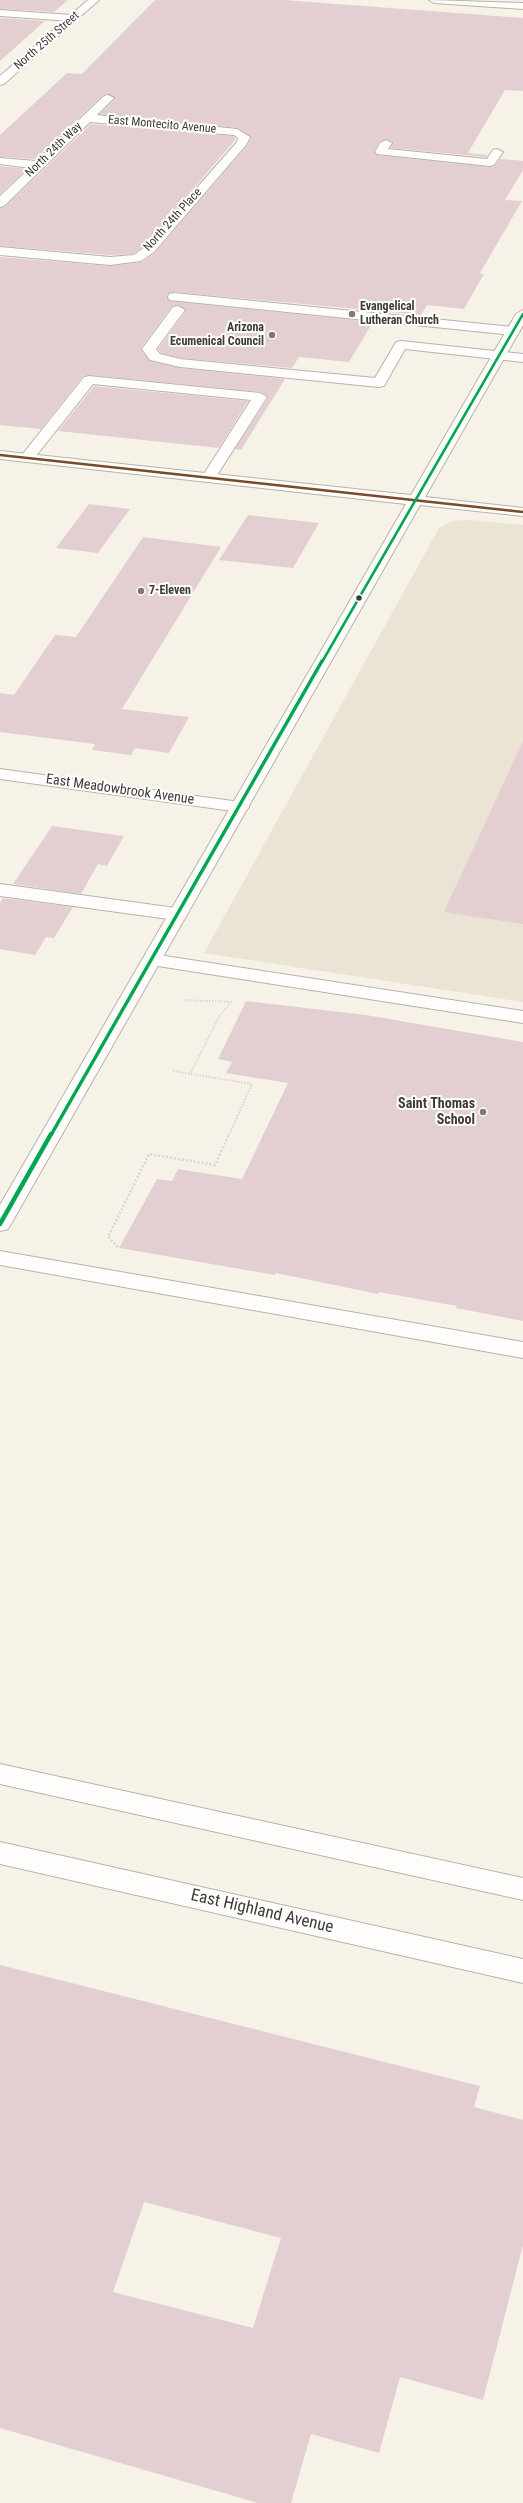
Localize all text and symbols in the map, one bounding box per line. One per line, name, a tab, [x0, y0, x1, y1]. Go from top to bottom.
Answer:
street label: North 25th Street	[11, 9, 83, 73]
street label: East Montecito Avenue	[107, 113, 217, 137]
street label: North 24th Way	[23, 119, 85, 181]
street label: North 24th Place	[141, 186, 205, 254]
place label: Evangelical Lutheran Church	[360, 300, 439, 328]
marker: Evangelical Lutheran Church	[347, 309, 357, 319]
place label: Arizona Ecumenical Council	[170, 321, 264, 349]
marker: Arizona Ecumenical Council	[267, 330, 277, 340]
place label: 7-Eleven	[149, 584, 191, 598]
marker: 7-Eleven	[136, 586, 146, 596]
unlabelled marker	[354, 593, 364, 603]
street label: East Meadowbrook Avenue	[45, 771, 195, 809]
place label: Saint Thomas School	[398, 1096, 475, 1128]
marker: Saint Thomas School	[478, 1107, 488, 1117]
street label: East Highland Avenue	[189, 1886, 335, 1938]

